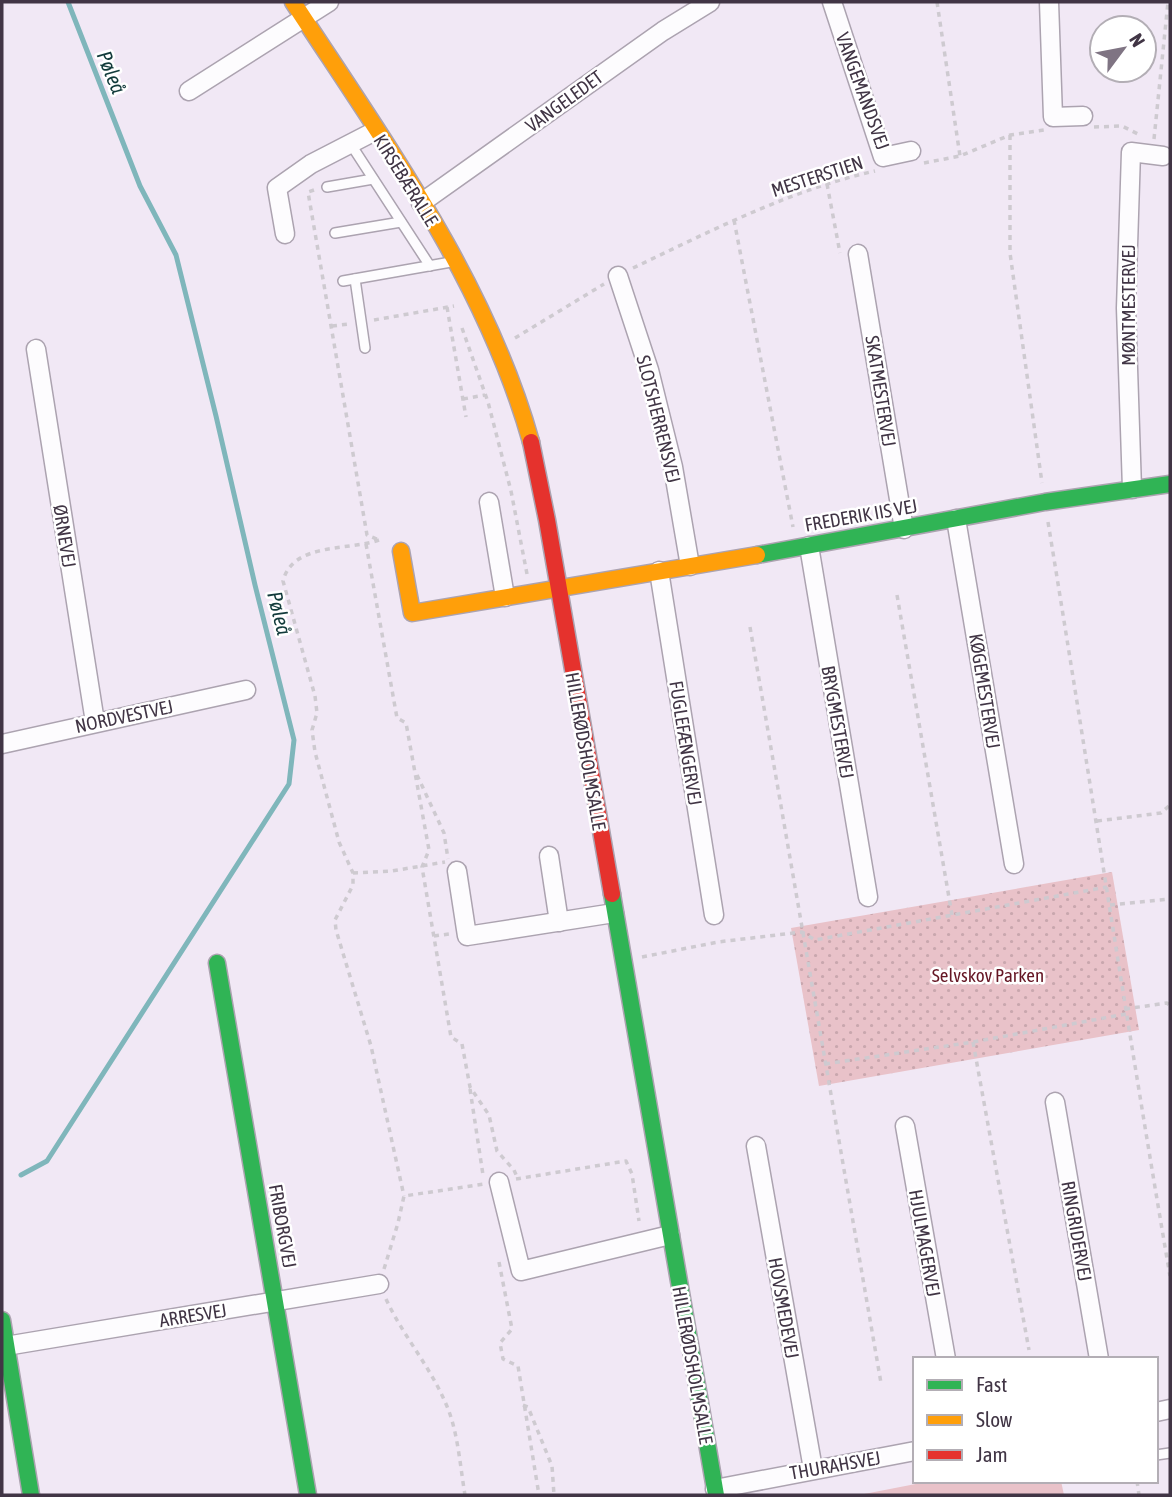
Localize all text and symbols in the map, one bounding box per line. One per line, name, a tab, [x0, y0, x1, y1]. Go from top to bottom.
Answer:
north arrow	[1088, 14, 1158, 84]
street label: VANGEMANDSVEJ	[832, 29, 894, 153]
text: N	[1125, 29, 1150, 51]
water label: Pøleå	[93, 47, 131, 97]
street label: VANGELEDET	[521, 65, 607, 136]
street label: KIRSEBÆRALLE	[369, 130, 443, 230]
street label: MESTERSTIEN	[768, 151, 866, 201]
street label: MØNTMESTERVEJ	[1117, 244, 1139, 366]
street label: SKATMESTERVEJ	[861, 334, 901, 448]
street label: SLOTSHERRENSVEJ	[632, 353, 686, 485]
street label: FREDERIK IIS VEJ	[803, 494, 919, 536]
street label: ØRNEVEJ	[49, 503, 81, 569]
water label: Pøleå	[263, 589, 297, 638]
street label: KØGEMESTERVEJ	[965, 632, 1005, 750]
street label: BRYGMESTERVEJ	[817, 664, 859, 780]
street label: HILLERØDSHOLMSALLE	[561, 670, 611, 832]
street label: FUGLEFÆNGERVEJ	[665, 679, 707, 807]
street label: NORDVESTVEJ	[73, 695, 175, 737]
park label: Selvskov Parken	[932, 964, 1044, 986]
street label: RINGRIDERVEJ	[1057, 1179, 1097, 1283]
street label: FRIBORGVEJ	[265, 1182, 301, 1270]
street label: HJULMAGERVEJ	[905, 1188, 945, 1298]
street label: HOVSMEDEVEJ	[764, 1256, 804, 1360]
street label: HILLERØDSHOLMSALLE	[668, 1284, 718, 1446]
street label: ARRESVEJ	[158, 1299, 228, 1331]
legend	[913, 1357, 1158, 1483]
text: Fast	[976, 1372, 1007, 1396]
text: Slow	[976, 1407, 1013, 1431]
text: Jam	[976, 1442, 1008, 1466]
street label: THURAHSVEJ	[788, 1446, 882, 1484]

